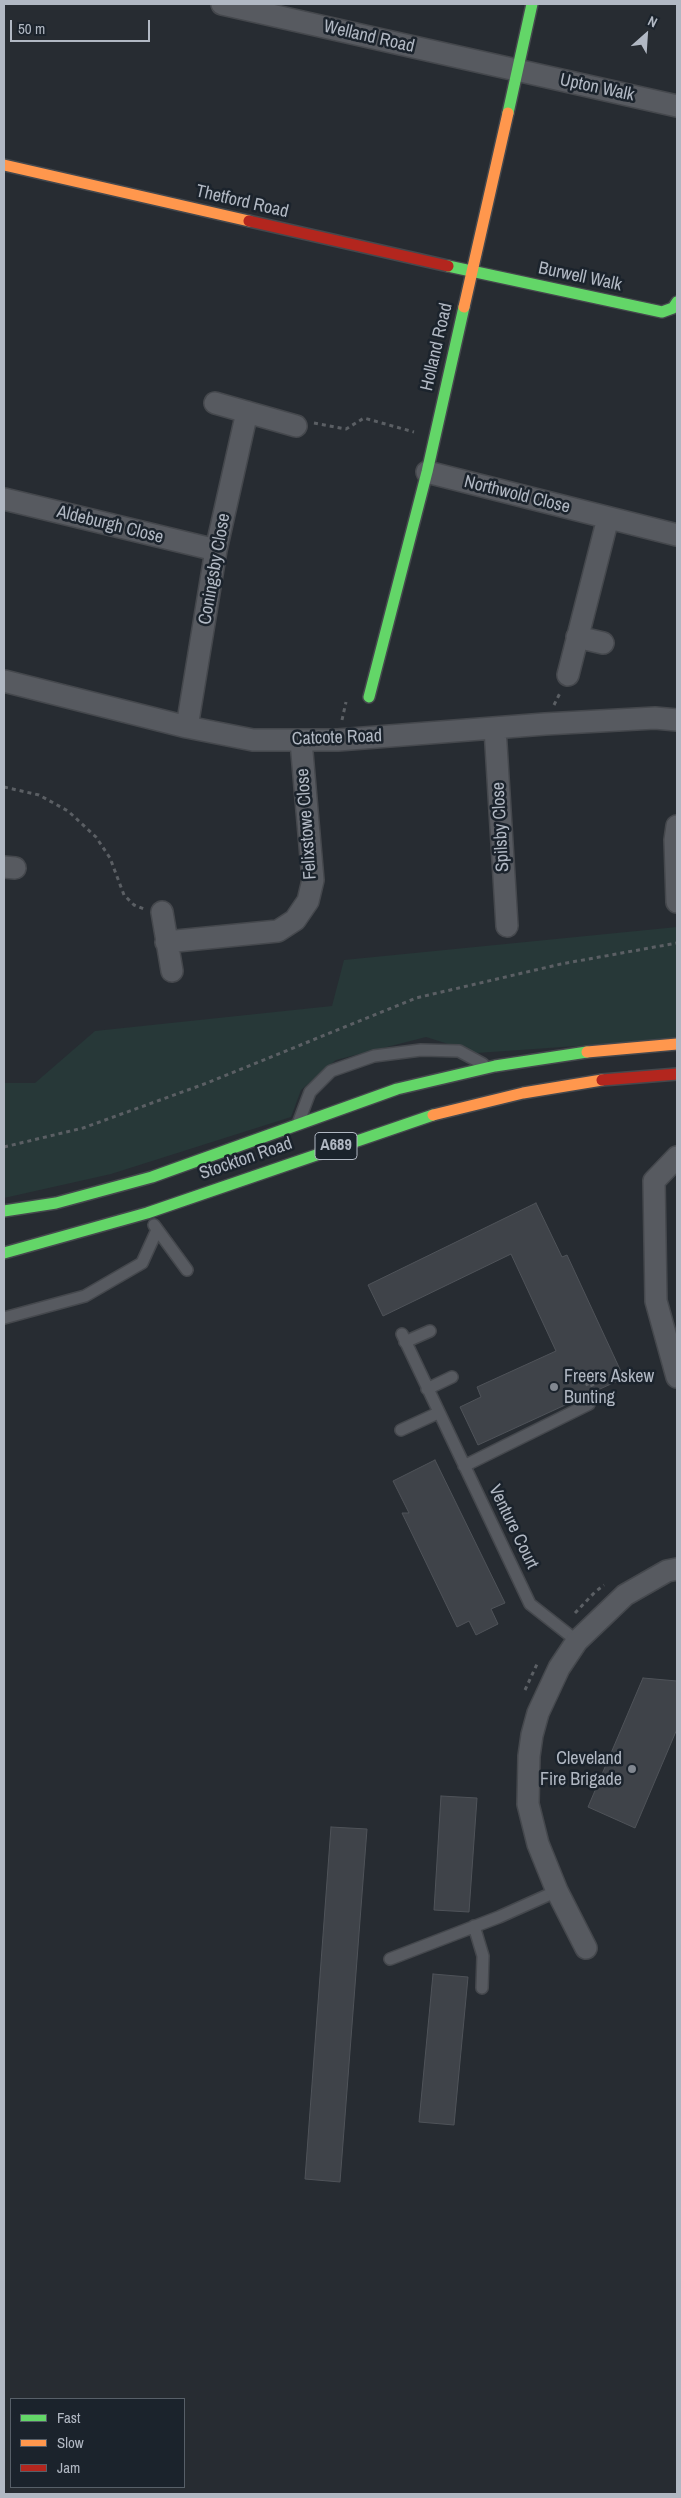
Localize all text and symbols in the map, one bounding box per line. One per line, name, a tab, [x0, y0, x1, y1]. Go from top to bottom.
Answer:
scale bar	[12, 10, 152, 42]
north arrow	[621, 10, 671, 60]
text: N	[645, 12, 660, 31]
street label: Welland Road	[322, 16, 416, 58]
text: 50 m	[18, 18, 45, 39]
street label: Upton Walk	[558, 70, 636, 106]
street label: Thetford Road	[194, 181, 290, 223]
street label: Burwell Walk	[536, 258, 624, 296]
street label: Holland Road	[416, 301, 458, 393]
street label: Northwold Close	[462, 471, 572, 519]
street label: Aldeburgh Close	[54, 501, 166, 549]
street label: Coningsby Close	[195, 512, 235, 626]
street label: Catcote Road	[292, 726, 382, 750]
street label: Felixstowe Close	[292, 768, 322, 880]
street label: Spilsby Close	[488, 781, 514, 873]
road number: A689	[315, 1132, 357, 1160]
street label: Stockton Road	[197, 1133, 295, 1185]
place label: Freers Askew Bunting	[564, 1366, 654, 1408]
marker: Freers Askew Bunting	[548, 1381, 560, 1393]
street label: Venture Court	[483, 1481, 543, 1573]
place label: Cleveland Fire Brigade	[540, 1748, 622, 1790]
marker: Cleveland Fire Brigade	[626, 1763, 638, 1775]
legend	[10, 2398, 185, 2488]
text: Fast	[57, 2407, 80, 2428]
text: Slow	[57, 2432, 84, 2453]
text: Jam	[57, 2457, 80, 2478]

